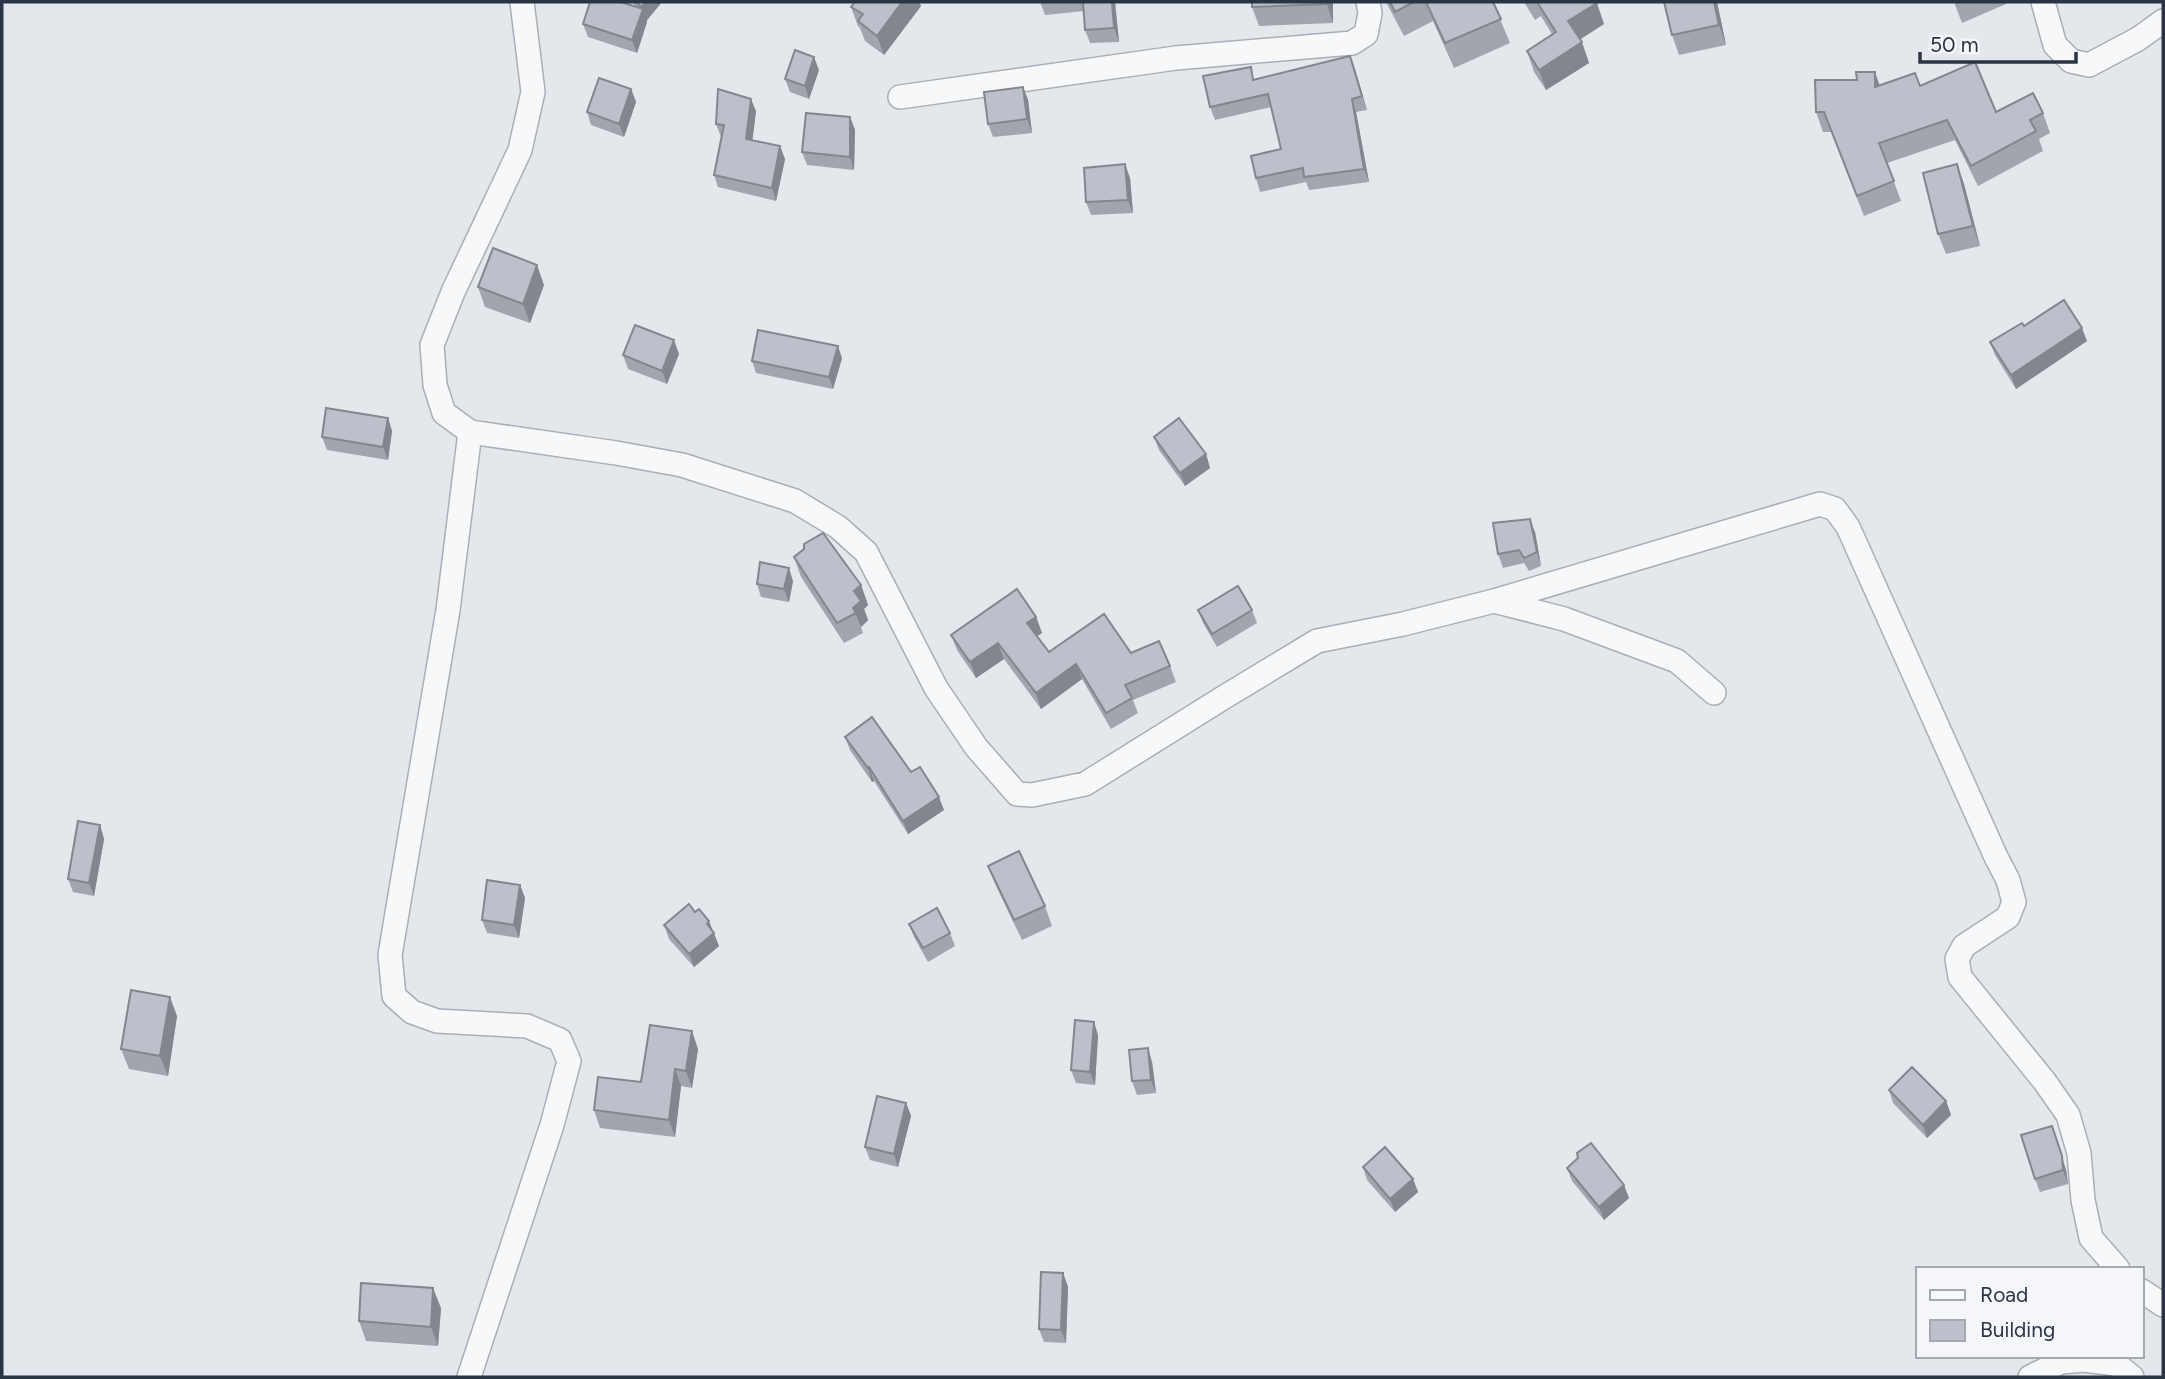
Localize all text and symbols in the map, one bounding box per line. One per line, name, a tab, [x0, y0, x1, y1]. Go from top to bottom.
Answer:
scale bar	[1920, 21, 2076, 65]
text: 50 m	[1930, 32, 1979, 57]
legend	[1916, 1267, 2144, 1358]
text: Road	[1980, 1282, 2028, 1307]
text: Building	[1980, 1317, 2055, 1342]

